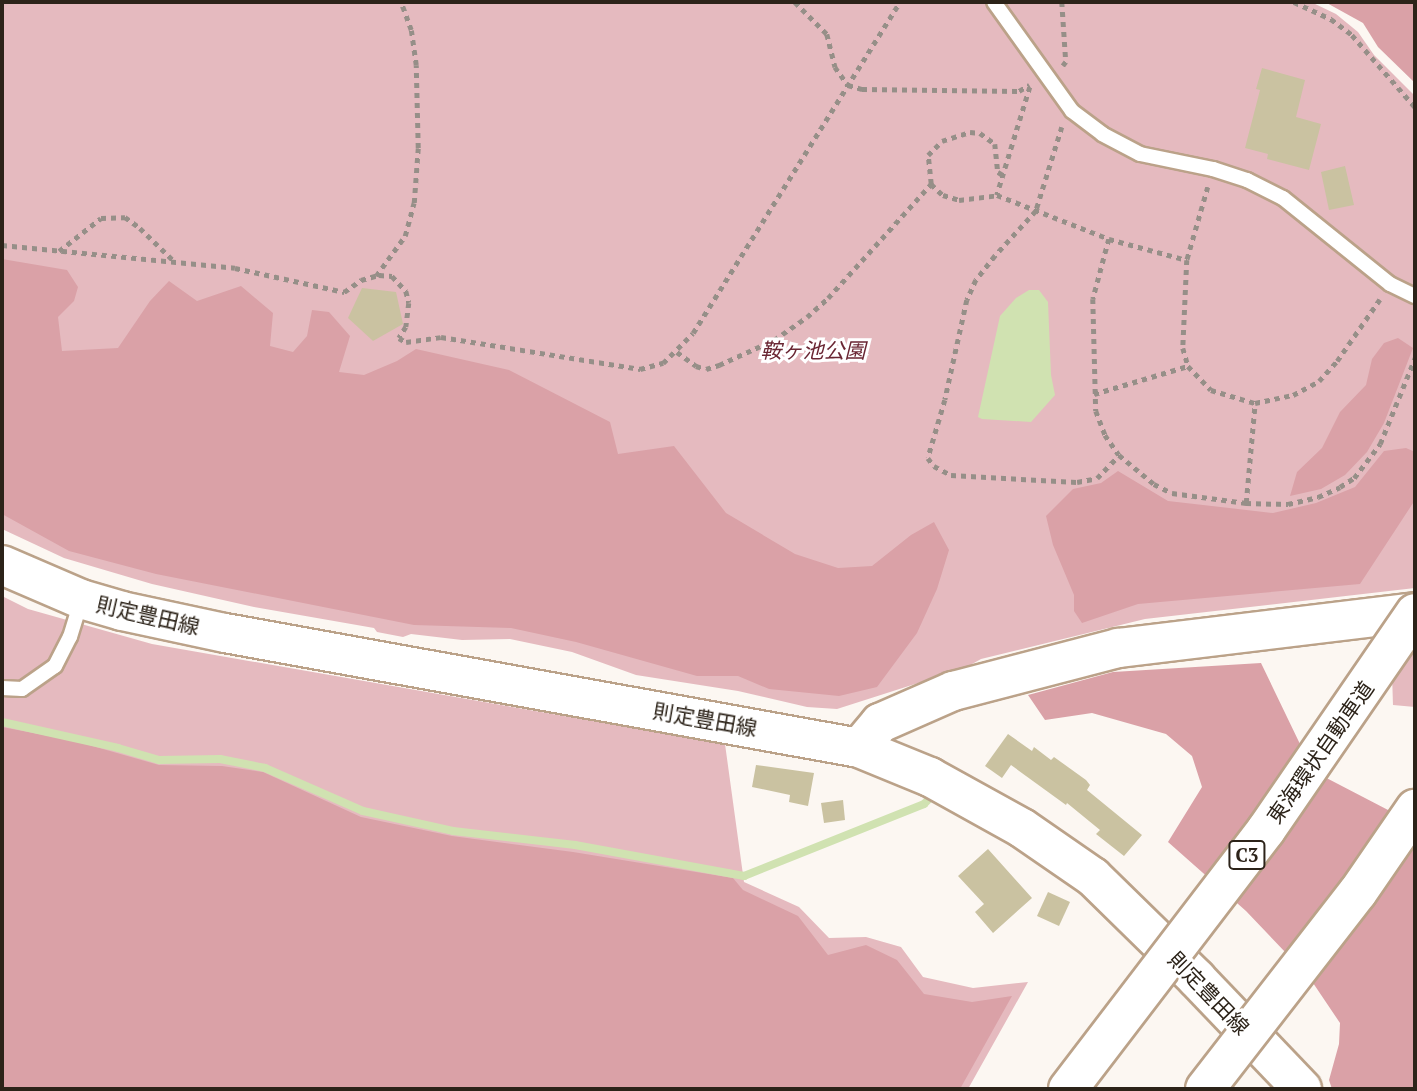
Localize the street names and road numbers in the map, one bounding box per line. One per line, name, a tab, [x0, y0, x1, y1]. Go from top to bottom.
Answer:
street label: 則定豊田線	[94, 591, 202, 639]
street label: 東海環状自動車道	[1261, 676, 1379, 828]
street label: 則定豊田線	[651, 697, 759, 741]
road number: C3	[1228, 840, 1266, 870]
street label: 則定豊田線	[1163, 946, 1255, 1040]

